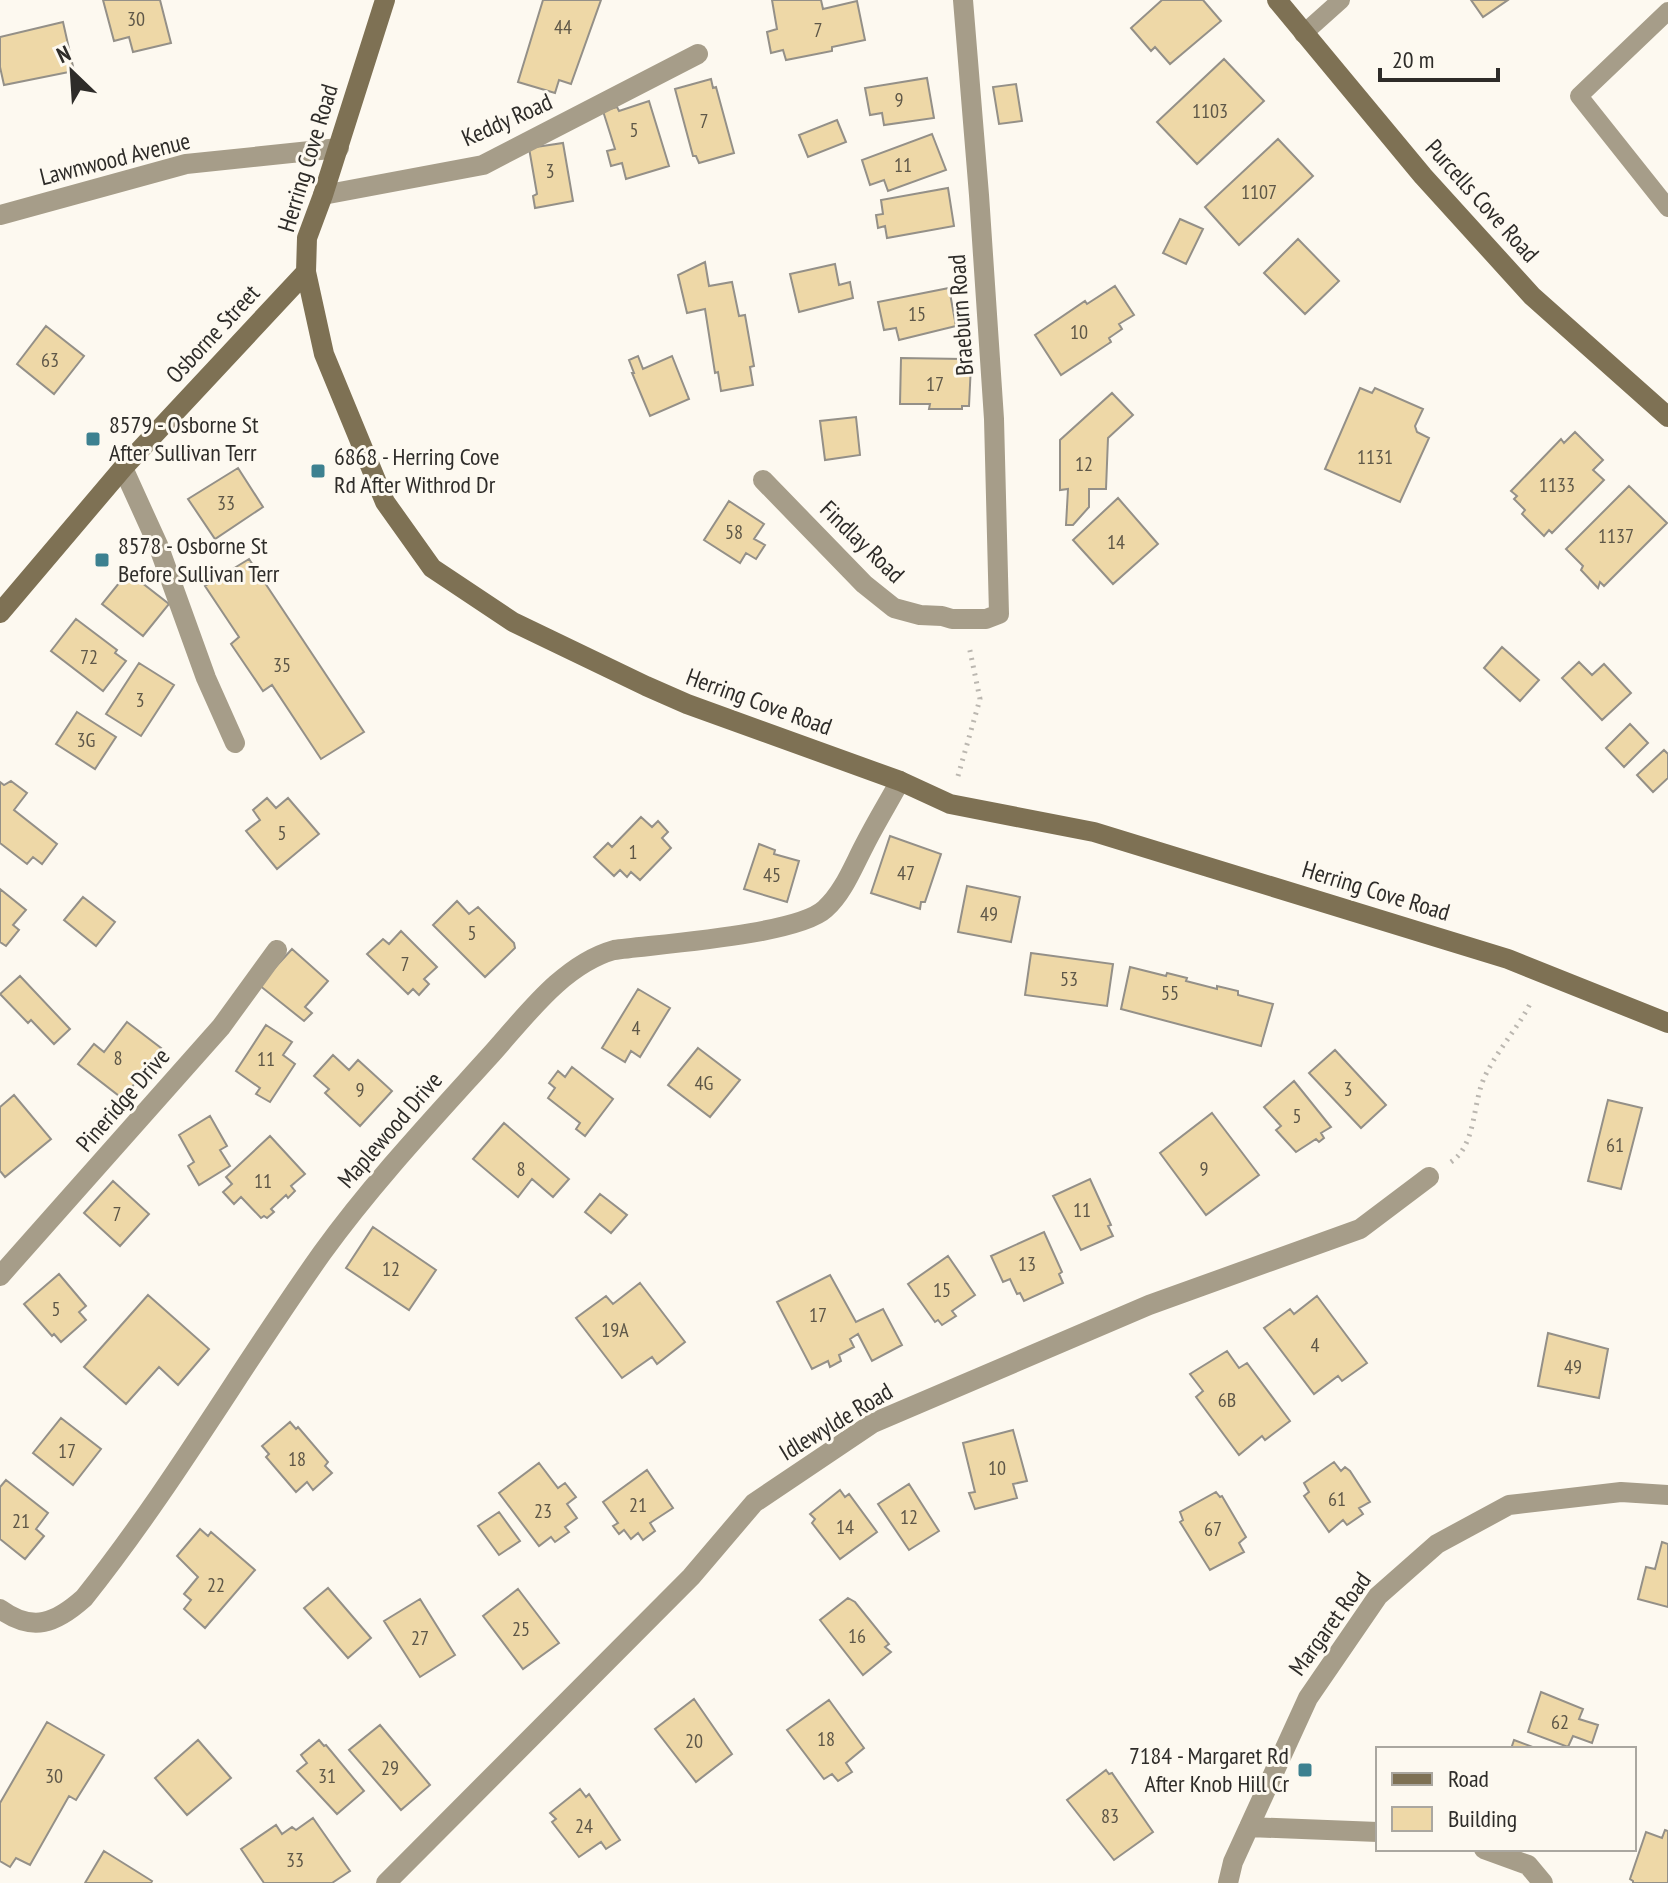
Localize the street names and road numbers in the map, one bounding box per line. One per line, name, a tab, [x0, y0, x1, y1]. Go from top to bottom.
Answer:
street label: Herring Cove Road	[270, 80, 345, 235]
street label: Keddy Road	[457, 86, 557, 153]
street label: Lawnwood Avenue	[36, 125, 193, 192]
street label: Purcells Cove Road	[1419, 133, 1546, 269]
street label: Braeburn Road	[941, 253, 980, 377]
street label: Osborne Street	[159, 278, 266, 390]
street label: Findlay Road	[814, 494, 911, 589]
street label: Herring Cove Road	[682, 661, 836, 742]
street label: Herring Cove Road	[1299, 853, 1454, 928]
street label: Pineridge Drive	[69, 1041, 176, 1158]
street label: Maplewood Drive	[331, 1065, 449, 1194]
street label: Idlewylde Road	[773, 1376, 898, 1467]
street label: Margaret Road	[1282, 1566, 1378, 1682]

